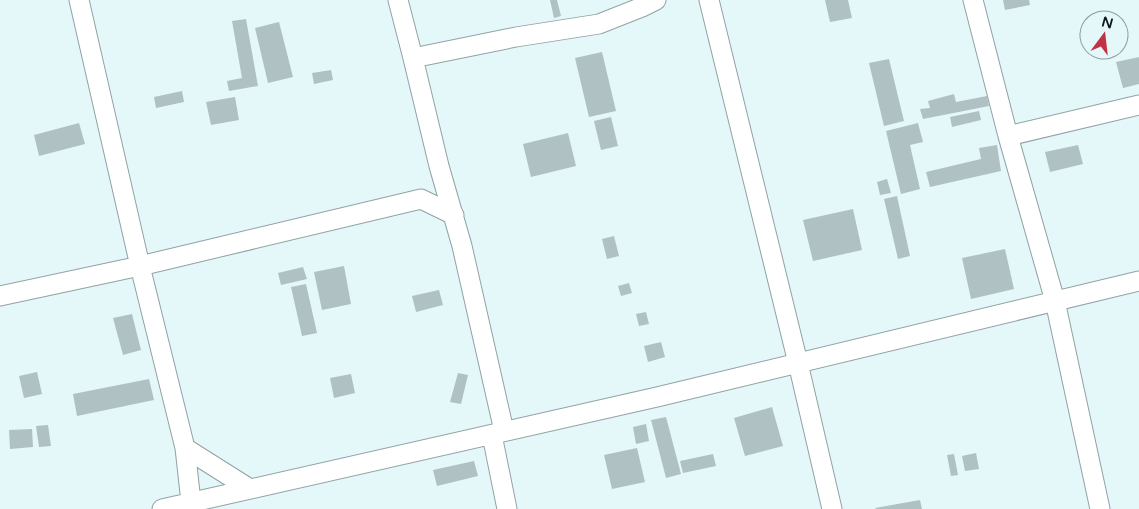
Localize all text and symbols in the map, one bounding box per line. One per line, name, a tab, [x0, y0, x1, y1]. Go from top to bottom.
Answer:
north arrow	[1079, 10, 1129, 60]
text: N	[1100, 13, 1115, 33]

